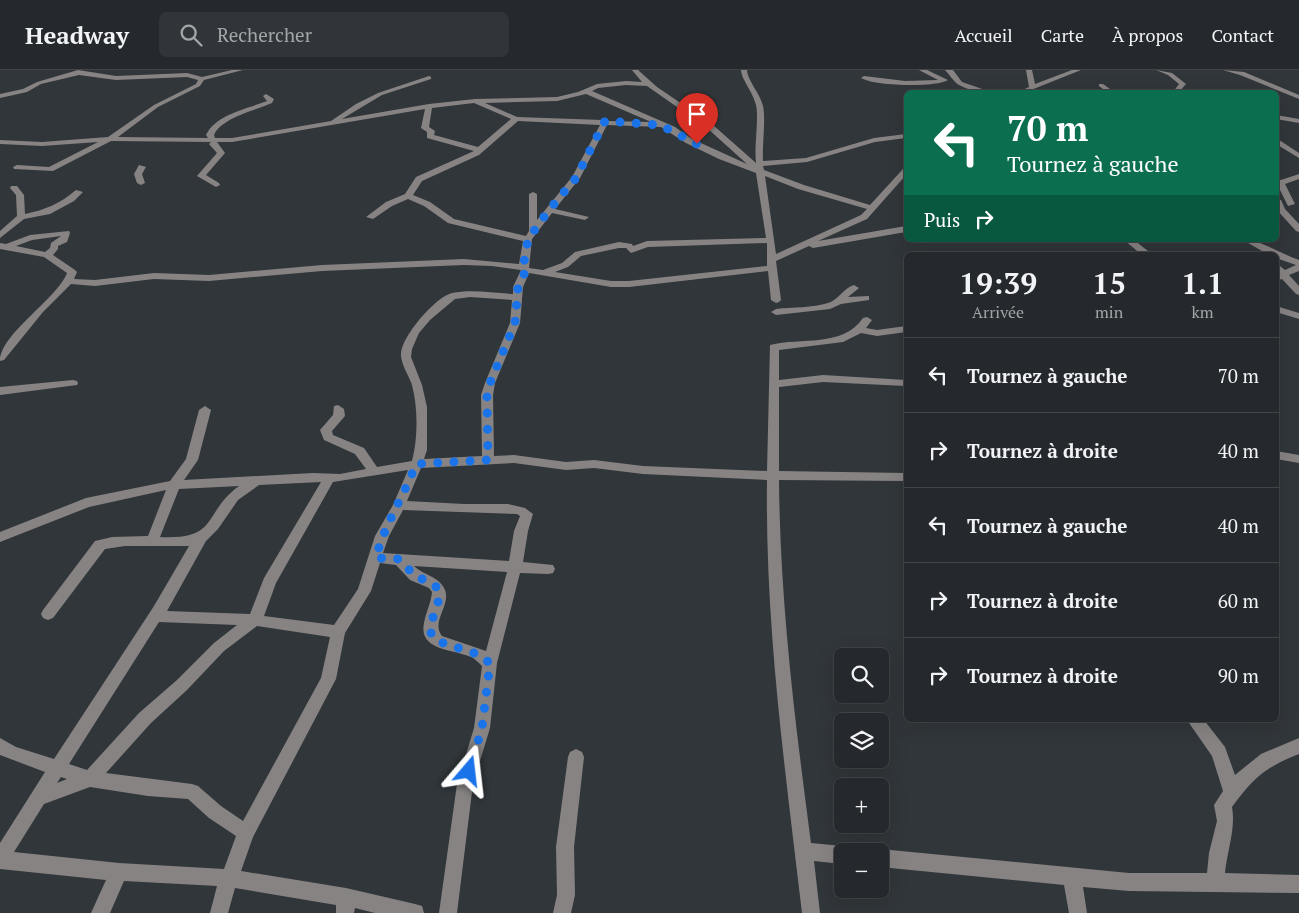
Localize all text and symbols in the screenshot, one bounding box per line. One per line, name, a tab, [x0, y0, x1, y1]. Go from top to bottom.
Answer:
search box	[159, 12, 509, 57]
text: Headway	[25, 19, 129, 51]
icon: search	[177, 21, 205, 49]
text: Rechercher	[217, 22, 312, 47]
text: Accueil	[954, 23, 1013, 47]
text: Carte	[1041, 23, 1084, 47]
text: À propos	[1112, 23, 1183, 47]
text: Contact	[1211, 23, 1274, 47]
pin	[676, 93, 718, 144]
icon: arrive	[683, 100, 711, 128]
text: 70 m	[1007, 105, 1088, 151]
icon: left	[924, 110, 989, 175]
text: Tournez à gauche	[1007, 149, 1178, 178]
icon: right	[970, 205, 998, 233]
text: Puis	[924, 207, 960, 232]
text: 19:39	[959, 263, 1037, 303]
text: 15	[1092, 263, 1126, 303]
text: 1.1	[1181, 263, 1224, 303]
text: Arrivée	[972, 301, 1024, 323]
text: min	[1095, 301, 1123, 323]
text: km	[1191, 301, 1214, 323]
icon: left	[924, 361, 952, 389]
text: Tournez à gauche	[967, 363, 1128, 388]
text: 70 m	[1218, 363, 1259, 388]
icon: right	[924, 436, 952, 464]
text: Tournez à droite	[967, 438, 1118, 463]
text: 40 m	[1218, 438, 1259, 463]
icon: left	[924, 511, 952, 539]
text: Tournez à gauche	[967, 513, 1128, 538]
text: 40 m	[1218, 513, 1259, 538]
icon: right	[924, 586, 952, 614]
text: Tournez à droite	[967, 588, 1118, 613]
text: 60 m	[1218, 588, 1259, 613]
map controls	[834, 648, 889, 898]
button: search	[834, 648, 889, 703]
icon: right	[924, 661, 952, 689]
text: Tournez à droite	[967, 663, 1118, 688]
text: 90 m	[1218, 663, 1259, 688]
button: layers	[834, 713, 889, 768]
position arrow	[442, 744, 494, 796]
button: +	[834, 778, 889, 833]
button: −	[834, 843, 889, 898]

